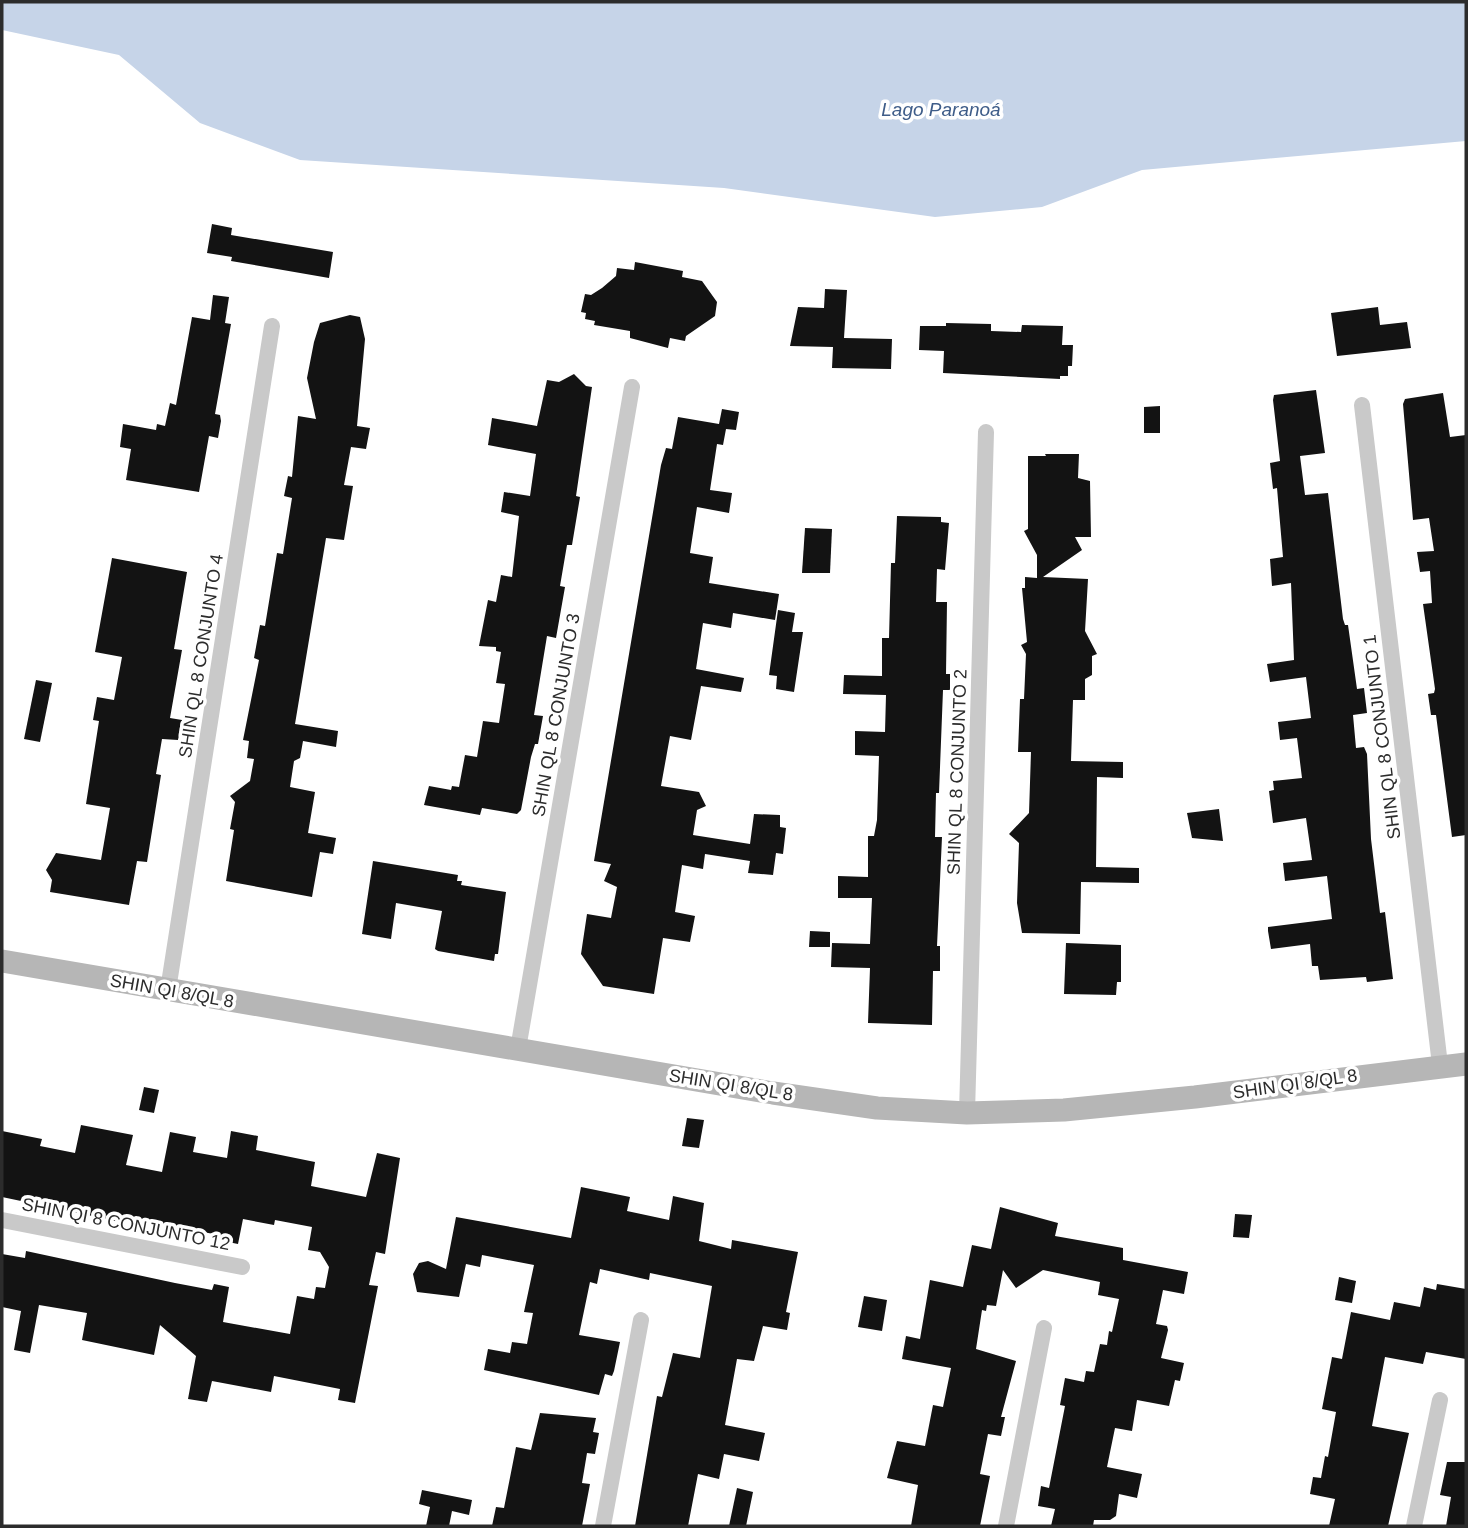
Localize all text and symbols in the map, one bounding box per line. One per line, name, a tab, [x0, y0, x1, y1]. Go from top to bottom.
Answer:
water label: Lago Paranoá	[881, 99, 1001, 120]
street label: SHIN QL 8 CONJUNTO 4	[175, 553, 227, 759]
street label: SHIN QL 8 CONJUNTO 3	[528, 612, 584, 818]
street label: SHIN QL 8 CONJUNTO 1	[1360, 634, 1404, 840]
street label: SHIN QL 8 CONJUNTO 2	[943, 669, 971, 875]
street label: SHIN QI 8/QL 8	[109, 970, 235, 1012]
street label: SHIN QI 8/QL 8	[668, 1065, 794, 1105]
street label: SHIN QI 8/QL 8	[1232, 1065, 1358, 1103]
street label: SHIN QI 8 CONJUNTO 12	[20, 1194, 232, 1254]

